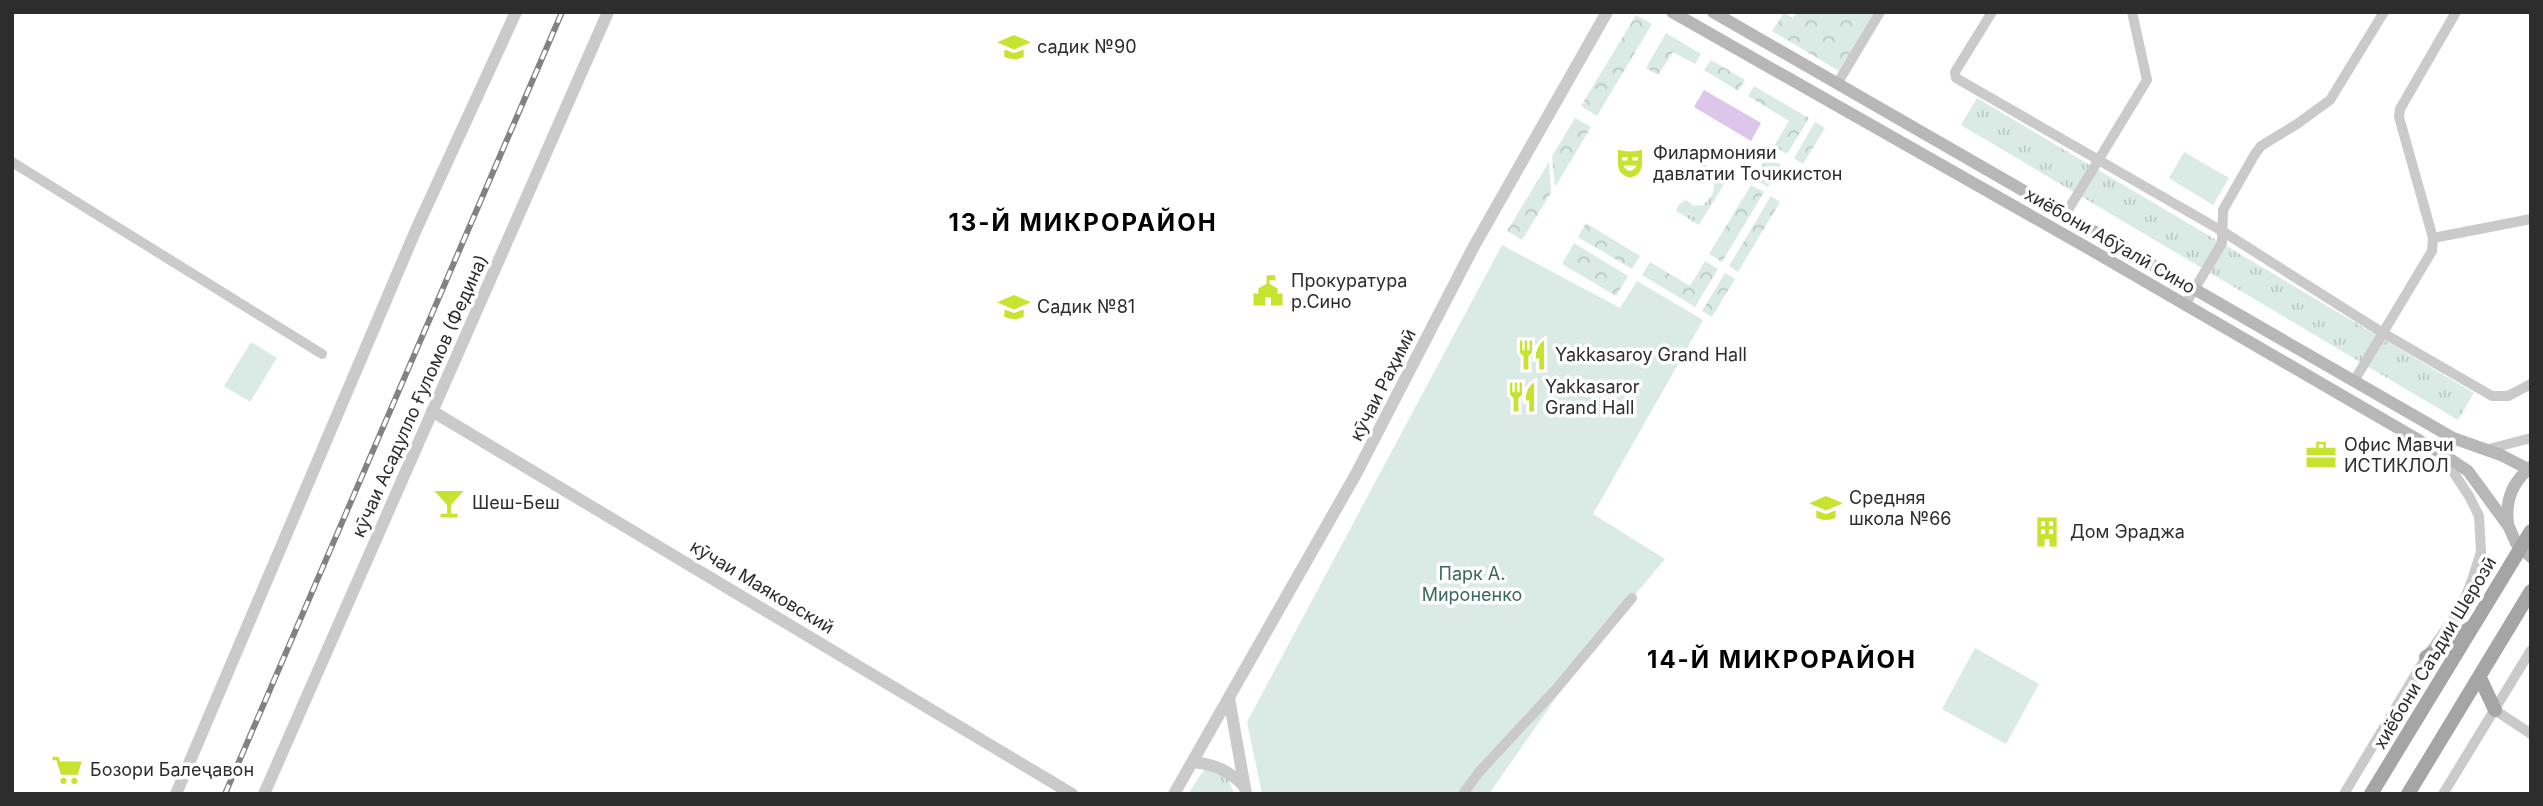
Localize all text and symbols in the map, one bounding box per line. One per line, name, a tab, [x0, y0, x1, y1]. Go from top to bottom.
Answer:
school or university icon: садик №90	[997, 30, 1031, 64]
place label: садик №90	[1037, 36, 1137, 57]
place label: Филармонияи давлатии Точикистон	[1653, 142, 1842, 184]
theatre icon: Филармонияи давлатии Точикистон	[1613, 146, 1647, 180]
street label: хиёбони Абӯалӣ Сино	[2021, 183, 2199, 298]
district label: 13-Й МИКРОРАЙОН	[948, 207, 1218, 237]
street label: кӯчаи Асадулло Ғуломов (Федина)	[348, 251, 492, 540]
place label: Прокуратура р.Сино	[1291, 270, 1407, 312]
public building icon: Прокуратура р.Сино	[1251, 274, 1285, 308]
school or university icon: Садик №81	[997, 290, 1031, 324]
place label: Садик №81	[1037, 296, 1135, 317]
street label: кӯчаи Раҳимӣ	[1345, 325, 1420, 444]
restaurant icon: Yakkasaroy Grand Hall	[1515, 338, 1549, 372]
place label: Yakkasaroy Grand Hall	[1555, 344, 1747, 365]
place label: Yakkasaror Grand Hall	[1545, 376, 1640, 418]
restaurant icon: Yakkasaror Grand Hall	[1505, 380, 1539, 414]
place label: Офис Мавчи ИСТИКЛОЛ	[2344, 434, 2454, 476]
office icon: Офис Мавчи ИСТИКЛОЛ	[2304, 438, 2338, 472]
bar icon: Шеш-Беш	[432, 486, 466, 520]
place label: Средняя школа №66	[1849, 487, 1951, 529]
school or university icon: Средняя школа №66	[1809, 491, 1843, 525]
place label: Шеш-Беш	[472, 492, 560, 513]
building icon: Дом Эраджа	[2030, 515, 2064, 549]
place label: Дом Эраджа	[2070, 521, 2185, 542]
street label: кӯчаи Маяковский	[687, 535, 838, 638]
street label: хиёбони Саъдии Шерозӣ	[2369, 553, 2500, 753]
park label: Парк А. Мироненко	[1422, 563, 1522, 605]
district label: 14-Й МИКРОРАЙОН	[1647, 644, 1917, 674]
supermarket icon: Бозори Балеҷавон	[50, 753, 84, 787]
place label: Бозори Балеҷавон	[90, 759, 254, 780]

